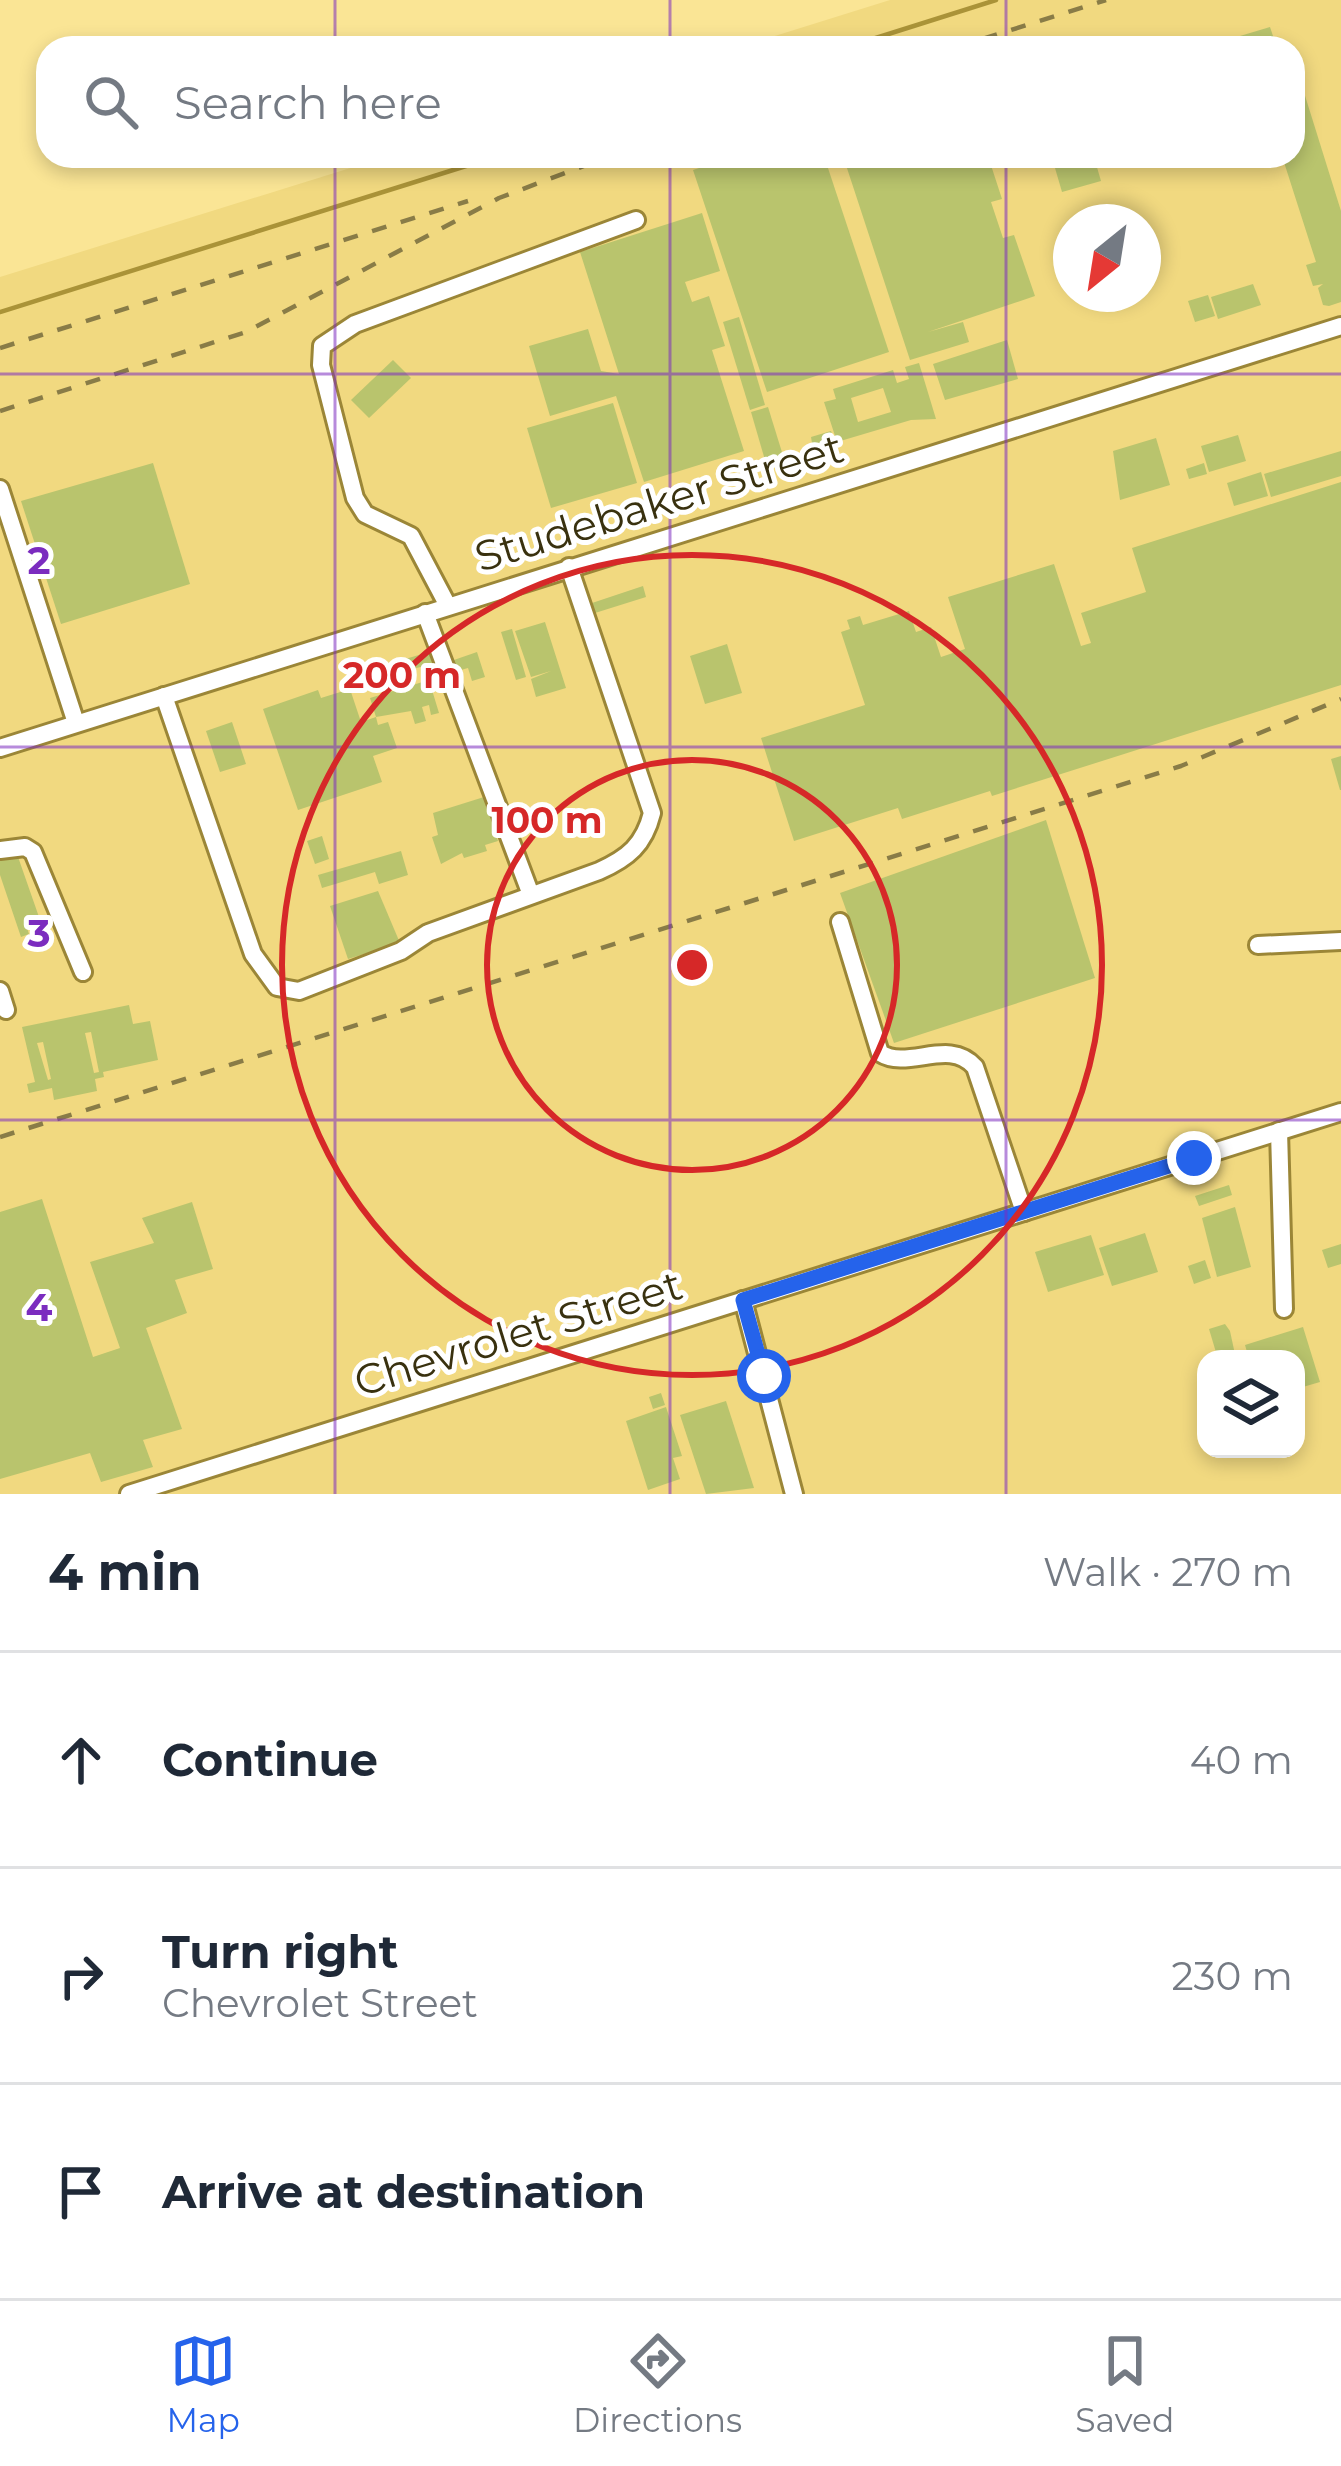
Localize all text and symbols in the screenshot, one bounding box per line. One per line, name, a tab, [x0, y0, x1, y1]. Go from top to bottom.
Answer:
search box	[36, 36, 1305, 168]
icon: search	[78, 69, 144, 135]
text: Search here	[174, 75, 442, 130]
north arrow	[1053, 204, 1161, 312]
street label: Studebaker Street	[469, 421, 849, 583]
text: 2	[27, 536, 51, 584]
text: 200 m	[343, 653, 461, 697]
text: 100 m	[492, 798, 602, 842]
text: 3	[26, 909, 51, 957]
centre of rings	[671, 944, 713, 986]
route end	[1167, 1131, 1221, 1185]
street label: Chevrolet Street	[348, 1258, 688, 1408]
text: 4	[26, 1283, 53, 1331]
route start	[737, 1349, 791, 1403]
map controls	[1197, 1350, 1305, 1458]
button: layers	[1197, 1350, 1305, 1458]
text: 4 min	[48, 1541, 202, 1603]
text: Walk · 270 m	[1043, 1548, 1293, 1596]
icon: ahead	[48, 1727, 114, 1793]
text: Continue	[162, 1732, 378, 1787]
text: 40 m	[1190, 1736, 1293, 1784]
text: Turn right	[162, 1924, 398, 1979]
icon: right	[48, 1943, 114, 2009]
text: 230 m	[1171, 1952, 1293, 2000]
text: Chevrolet Street	[162, 1979, 478, 2027]
icon: arrive	[48, 2159, 114, 2225]
text: Arrive at destination	[162, 2164, 645, 2219]
tab: Map	[167, 2328, 240, 2440]
tab: Directions	[573, 2328, 742, 2440]
tab: Saved	[1075, 2328, 1174, 2440]

